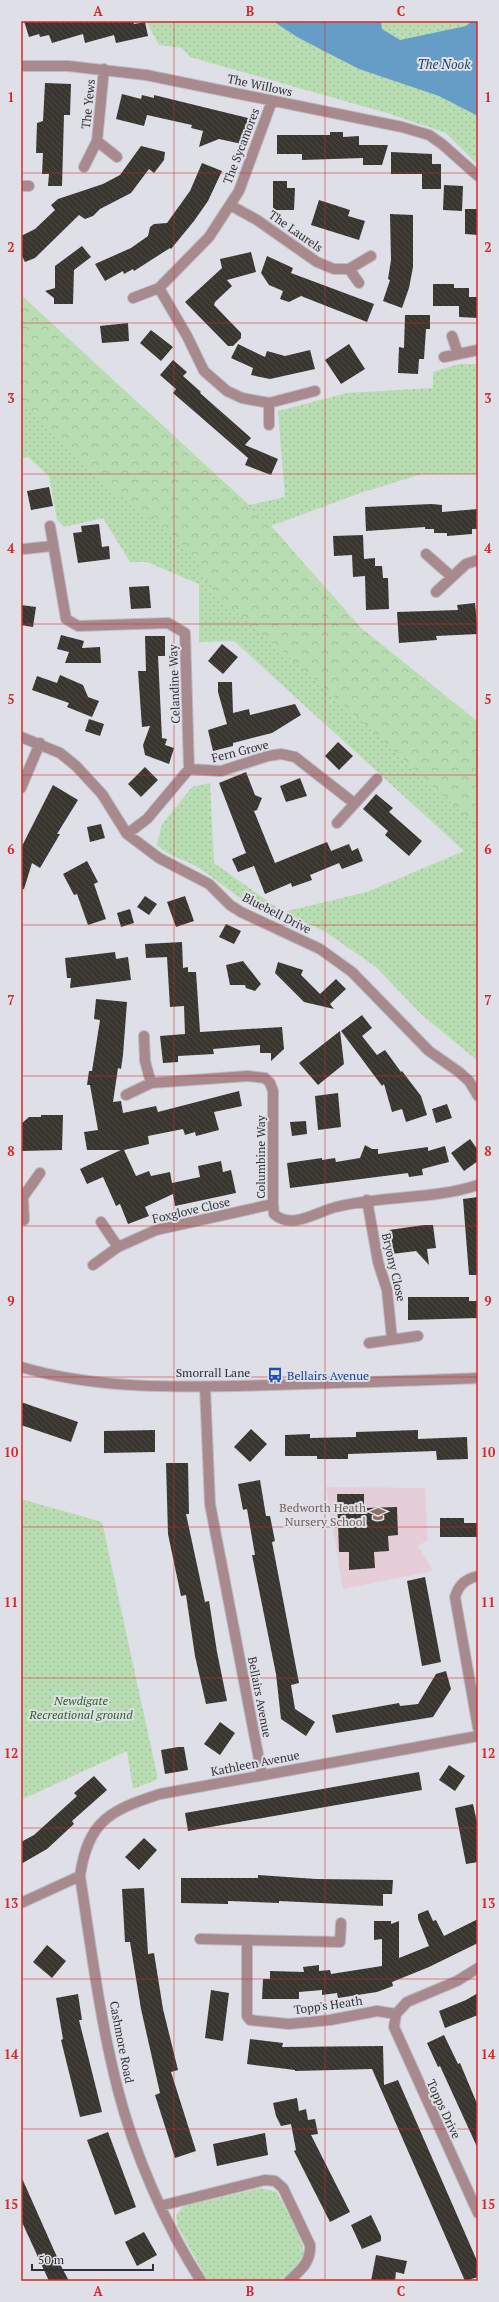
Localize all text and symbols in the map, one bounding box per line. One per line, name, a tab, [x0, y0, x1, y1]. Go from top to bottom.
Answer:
text: A	[93, 2, 103, 20]
text: B	[246, 2, 254, 20]
text: C	[397, 2, 405, 20]
water label: The Nook	[418, 55, 471, 73]
street label: The Willows	[226, 71, 294, 99]
street label: The Yews	[78, 78, 98, 130]
text: 1	[7, 88, 15, 106]
text: 1	[484, 88, 492, 106]
street label: The Sycamores	[220, 106, 262, 186]
street label: The Laurels	[266, 207, 326, 255]
text: 2	[7, 238, 15, 256]
text: 2	[484, 238, 492, 256]
text: 3	[7, 389, 15, 407]
text: 3	[484, 389, 492, 407]
text: 4	[7, 539, 15, 557]
text: 4	[484, 539, 492, 557]
street label: Celandine Way	[165, 643, 183, 724]
text: 5	[7, 690, 15, 708]
text: 5	[484, 690, 492, 708]
street label: Fern Grove	[210, 737, 270, 765]
text: 6	[7, 840, 15, 858]
text: 6	[484, 840, 492, 858]
street label: Bluebell Drive	[240, 889, 314, 937]
text: 7	[7, 991, 15, 1009]
text: 7	[484, 991, 492, 1009]
street label: Columbine Way	[253, 1114, 268, 1199]
text: 8	[7, 1142, 15, 1160]
text: 8	[484, 1142, 492, 1160]
street label: Foxglove Close	[151, 1194, 231, 1226]
street label: Bryony Close	[379, 1231, 409, 1303]
text: 9	[7, 1292, 15, 1310]
text: 9	[484, 1292, 492, 1310]
street label: Smorrall Lane	[176, 1365, 250, 1380]
bus stop icon: Bellairs Avenue	[266, 1366, 284, 1384]
place label: Bellairs Avenue	[287, 1368, 369, 1383]
text: 10	[4, 1443, 19, 1461]
text: 10	[481, 1443, 496, 1461]
place label: Bedworth Heath Nursery School	[279, 1500, 366, 1529]
school or university icon: Bedworth Heath Nursery School	[369, 1505, 387, 1523]
text: 11	[4, 1593, 18, 1611]
text: 11	[481, 1593, 495, 1611]
street label: Bellairs Avenue	[245, 1655, 275, 1739]
park label: Newdigate Recreational ground	[28, 1693, 133, 1722]
text: 12	[4, 1744, 18, 1762]
text: 12	[481, 1744, 495, 1762]
street label: Kathleen Avenue	[209, 1747, 301, 1779]
text: 13	[4, 1894, 18, 1912]
text: 13	[481, 1894, 495, 1912]
street label: Topp's Heath	[293, 1993, 363, 2017]
street label: Cashmore Road	[107, 2000, 137, 2085]
text: 14	[4, 2045, 19, 2063]
text: 14	[481, 2045, 496, 2063]
street label: Topps Drive	[424, 2077, 464, 2141]
text: 15	[4, 2195, 18, 2213]
text: 15	[481, 2195, 495, 2213]
scale bar	[32, 2246, 153, 2272]
text: 50 m	[38, 2252, 65, 2267]
text: A	[93, 2282, 103, 2300]
text: B	[246, 2282, 254, 2300]
text: C	[397, 2282, 405, 2300]

